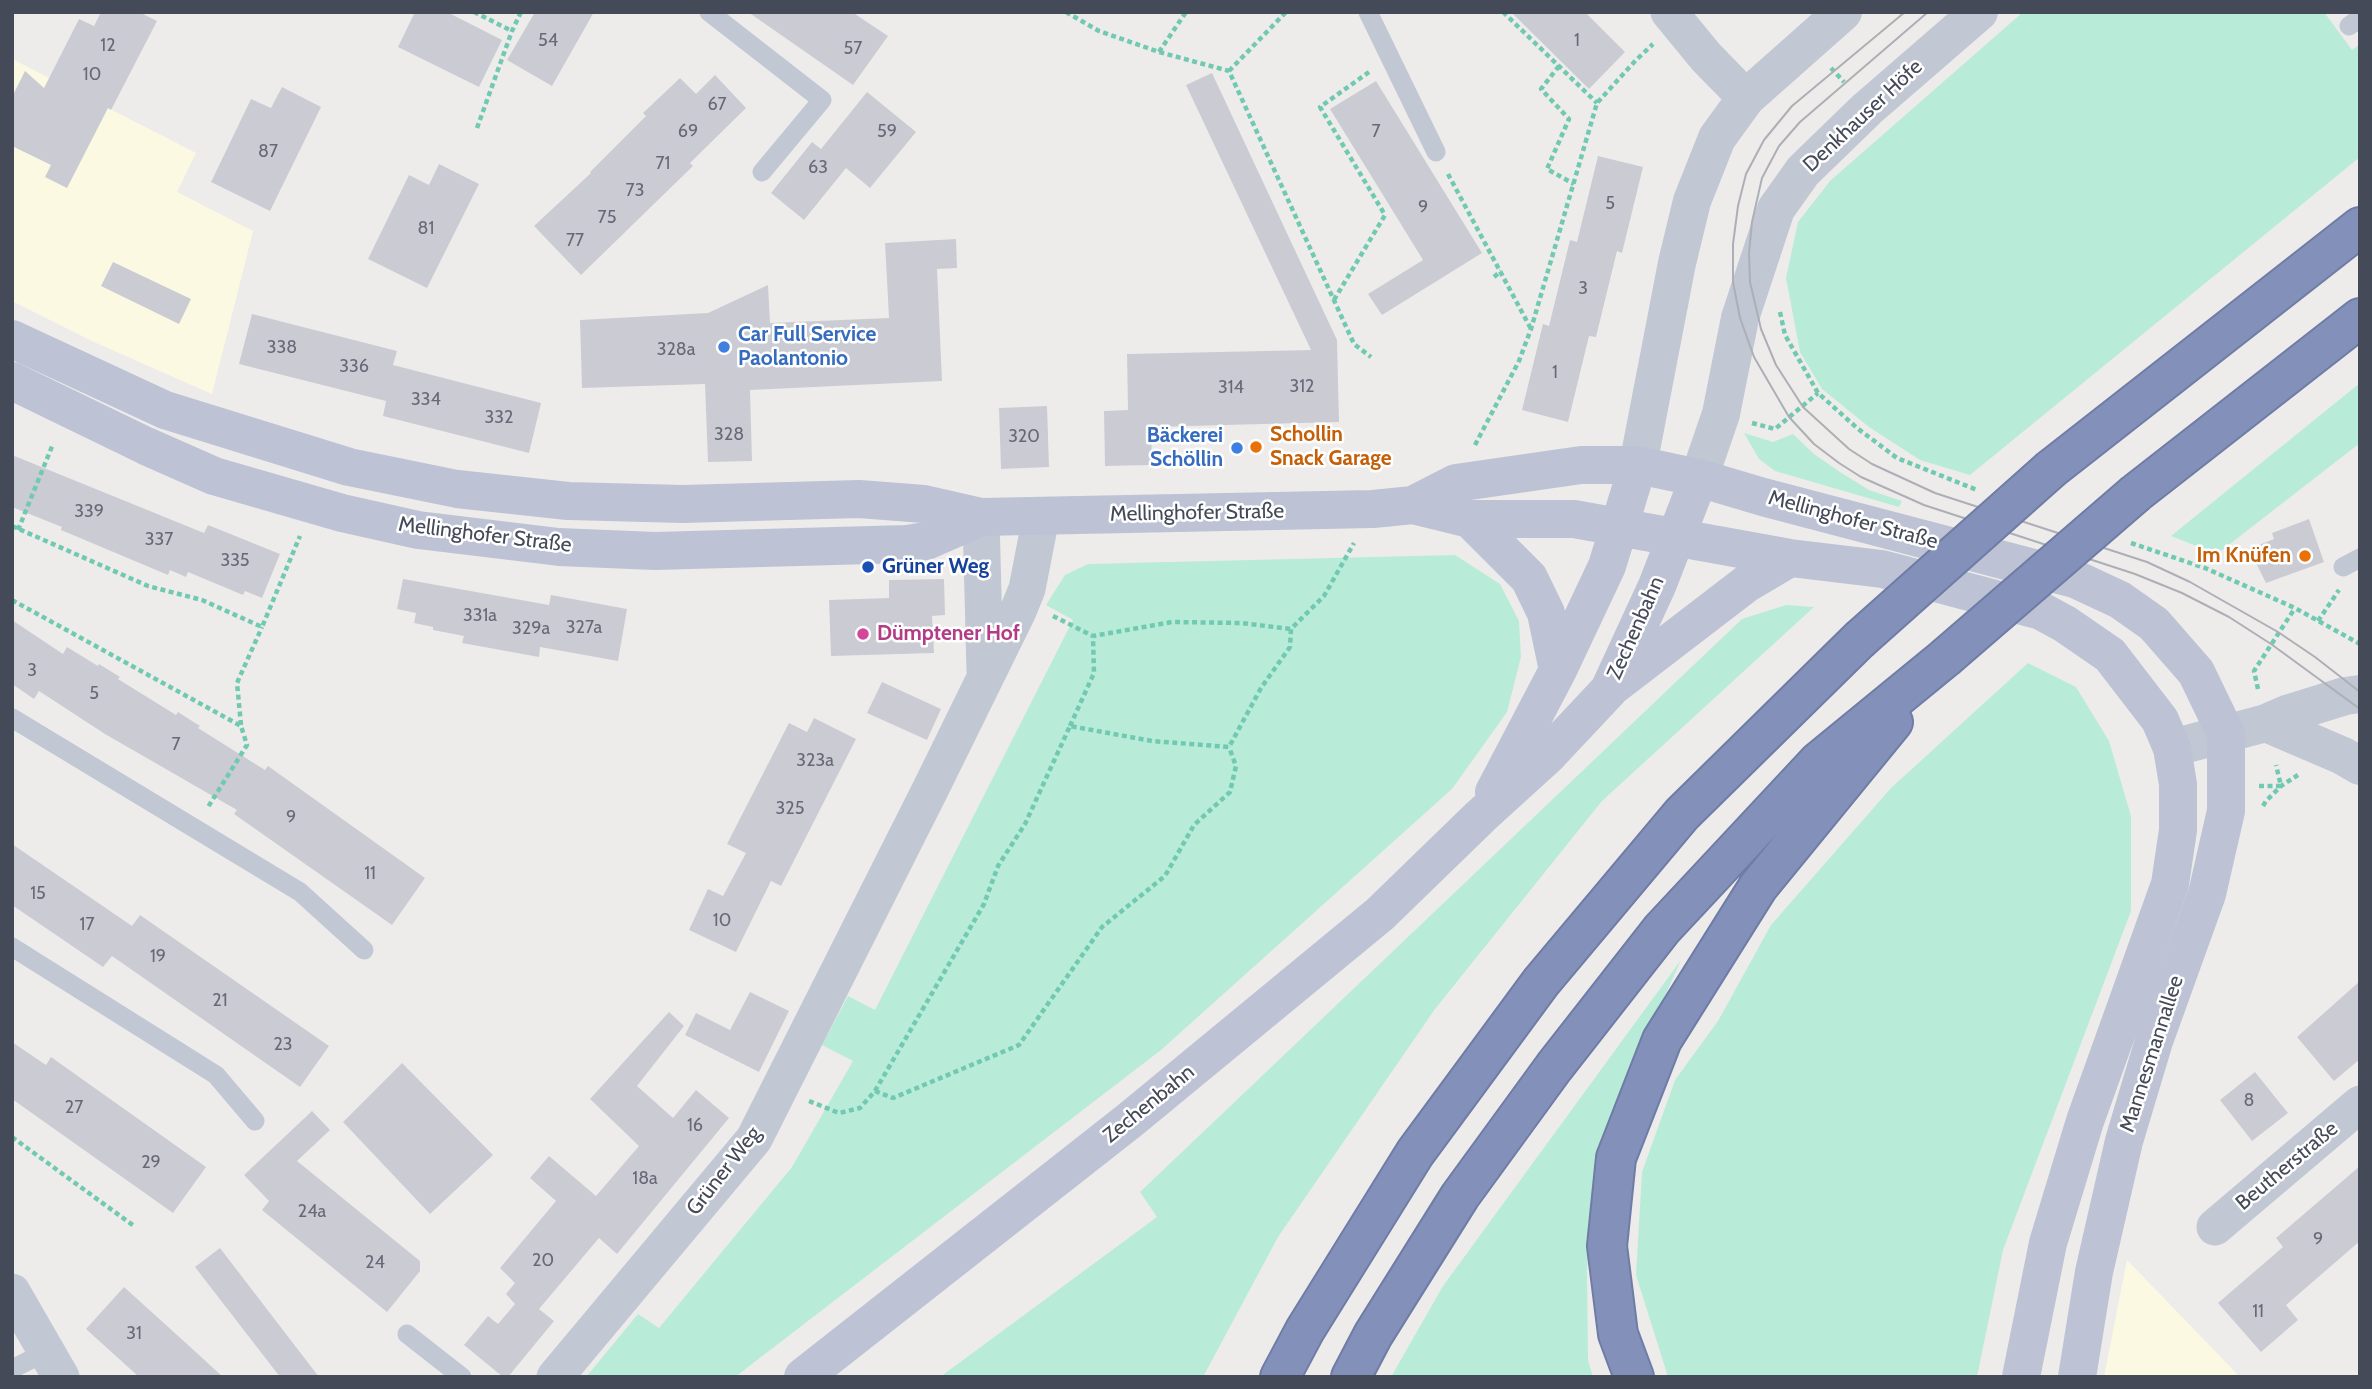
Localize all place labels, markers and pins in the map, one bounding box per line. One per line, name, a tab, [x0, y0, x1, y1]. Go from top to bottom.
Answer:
place label: Car Full Service Paolantonio	[738, 322, 876, 372]
marker: Car Full Service Paolantonio	[716, 339, 732, 355]
place label: Schollin Snack Garage	[1270, 422, 1391, 472]
place label: Bäckerei Schöllin	[1147, 423, 1223, 473]
marker: Schollin Snack Garage	[1248, 439, 1264, 455]
marker: Bäckerei Schöllin	[1229, 440, 1245, 456]
place label: Im Knüfen	[2197, 543, 2291, 569]
marker: Im Knüfen	[2297, 548, 2313, 564]
place label: Grüner Weg	[882, 554, 989, 580]
marker: Grüner Weg	[860, 559, 876, 575]
place label: Dümptener Hof	[877, 621, 1020, 647]
marker: Dümptener Hof	[855, 626, 871, 642]

